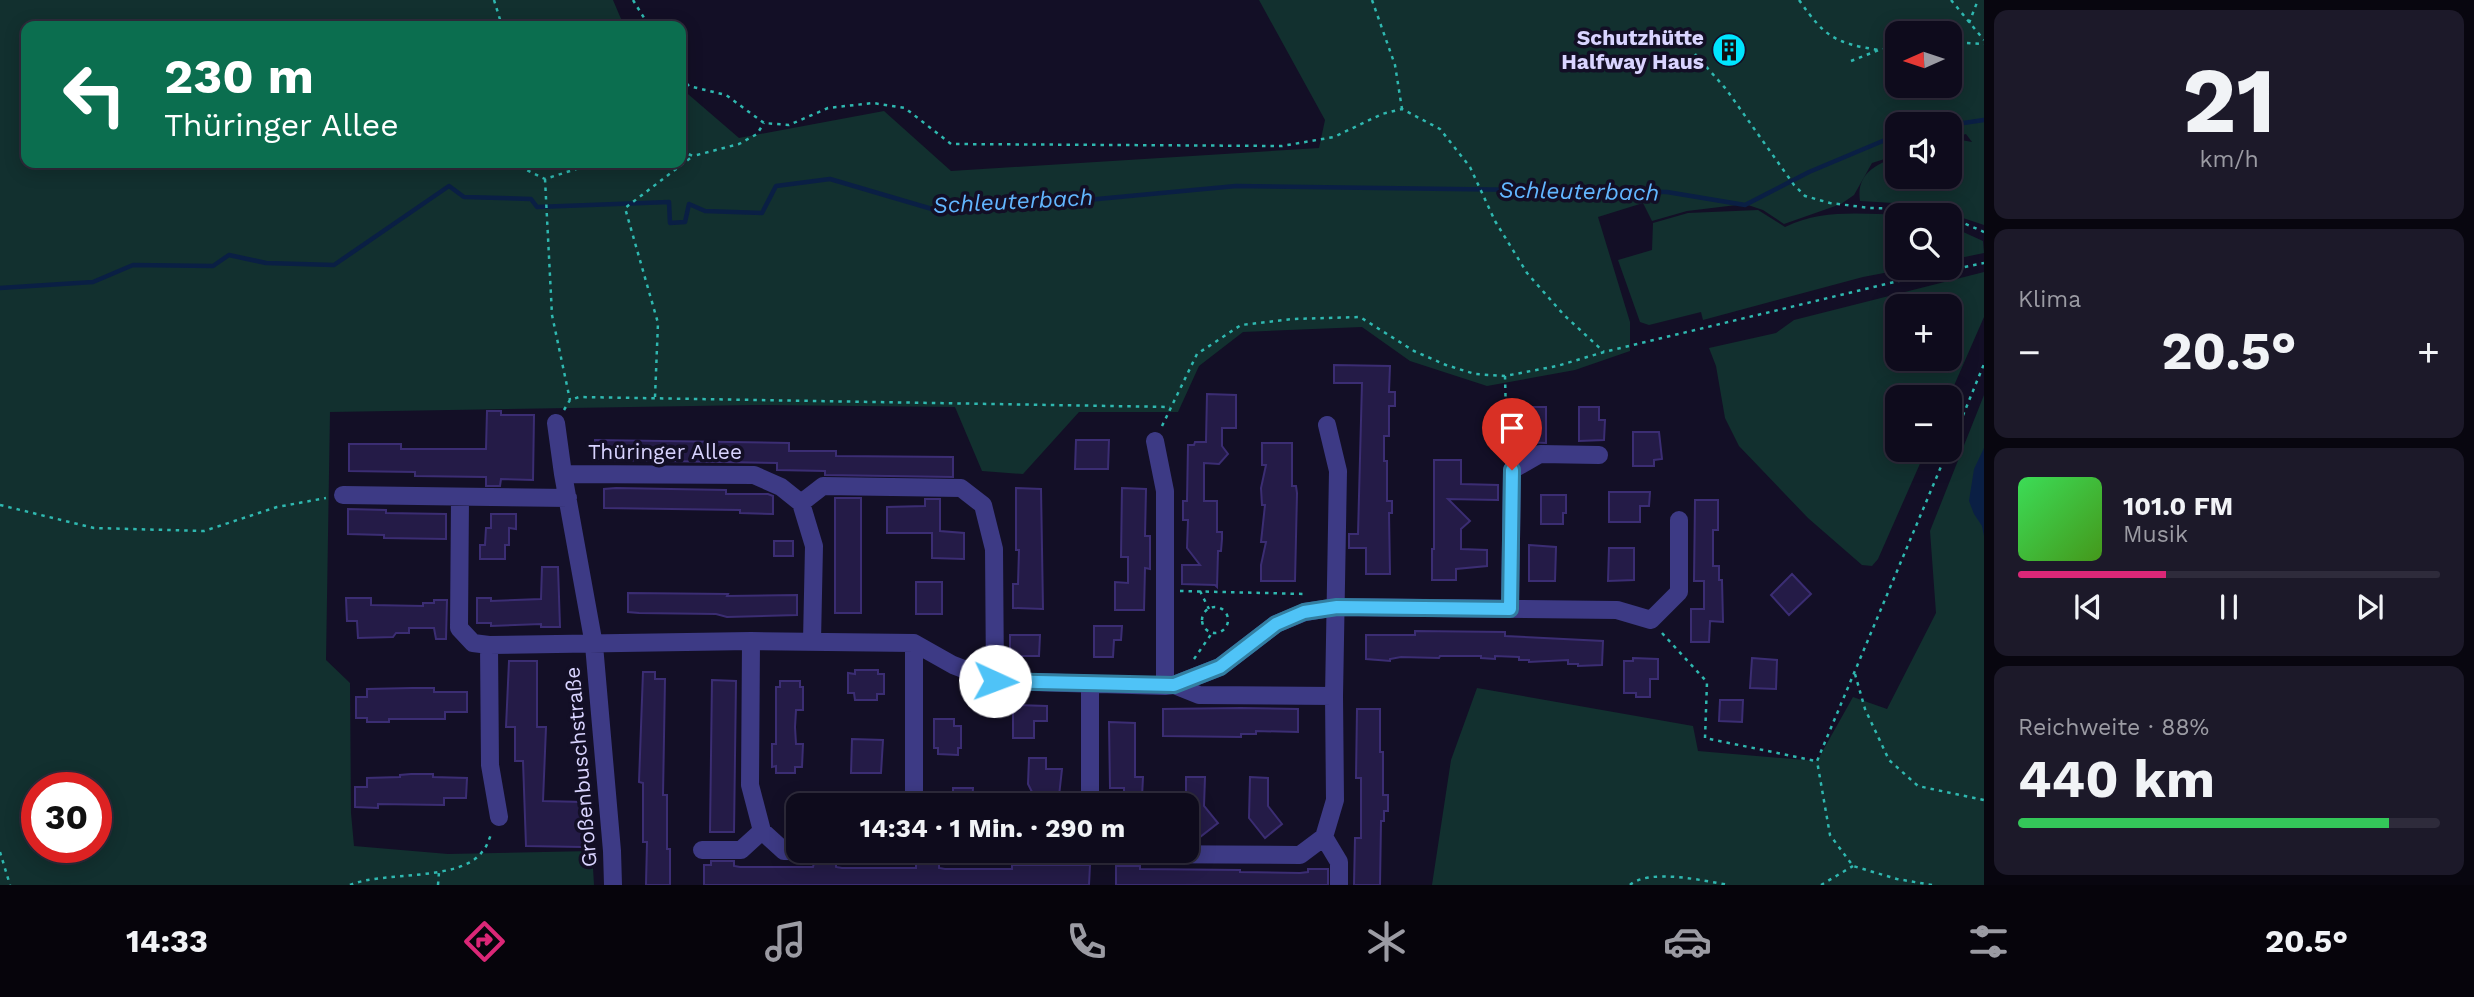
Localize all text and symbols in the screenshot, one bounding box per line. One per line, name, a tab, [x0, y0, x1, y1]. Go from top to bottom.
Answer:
north arrow	[1885, 21, 1962, 98]
map controls	[1885, 21, 1962, 462]
place label: Schutzhütte Halfway Haus	[1561, 25, 1704, 74]
building icon: Schutzhütte Halfway Haus	[1710, 31, 1748, 69]
text: 230 m	[164, 47, 314, 105]
text: 21	[2182, 47, 2276, 154]
icon: left	[49, 49, 140, 140]
text: Thüringer Allee	[164, 106, 399, 144]
button: sound	[1885, 112, 1962, 189]
text: km/h	[2199, 146, 2259, 173]
water label: Schleuterbach	[1499, 177, 1659, 206]
water label: Schleuterbach	[932, 184, 1094, 219]
button: search	[1885, 203, 1962, 280]
text: Klima	[2018, 286, 2081, 313]
button: +	[1885, 294, 1962, 371]
text: 20.5°	[2161, 321, 2297, 382]
text: −	[2018, 330, 2041, 374]
text: +	[2417, 330, 2440, 374]
button: −	[1885, 385, 1962, 462]
pin	[1482, 398, 1542, 470]
icon: arrive	[1493, 409, 1531, 447]
street label: Thüringer Allee	[588, 439, 742, 464]
text: 101.0 FM	[2123, 491, 2233, 521]
text: Musik	[2123, 521, 2188, 548]
icon: previous	[2069, 588, 2107, 626]
icon: pause	[2210, 588, 2248, 626]
icon: next	[2351, 588, 2389, 626]
position arrow	[958, 644, 1032, 718]
street label: Großenbuschstraße	[559, 666, 602, 868]
text: Reichweite · 88%	[2018, 714, 2209, 741]
text: 440 km	[2018, 749, 2215, 810]
speed limit sign: 30	[21, 772, 112, 863]
text: 14:34 · 1 Min. · 290 m	[860, 813, 1125, 843]
icon: directions	[460, 917, 509, 966]
icon: music	[761, 917, 810, 966]
icon: phone	[1062, 917, 1111, 966]
icon: climate	[1362, 917, 1411, 966]
icon: car	[1663, 917, 1712, 966]
icon: filters	[1964, 917, 2013, 966]
text: 14:33	[126, 922, 208, 960]
text: 20.5°	[2265, 922, 2348, 960]

